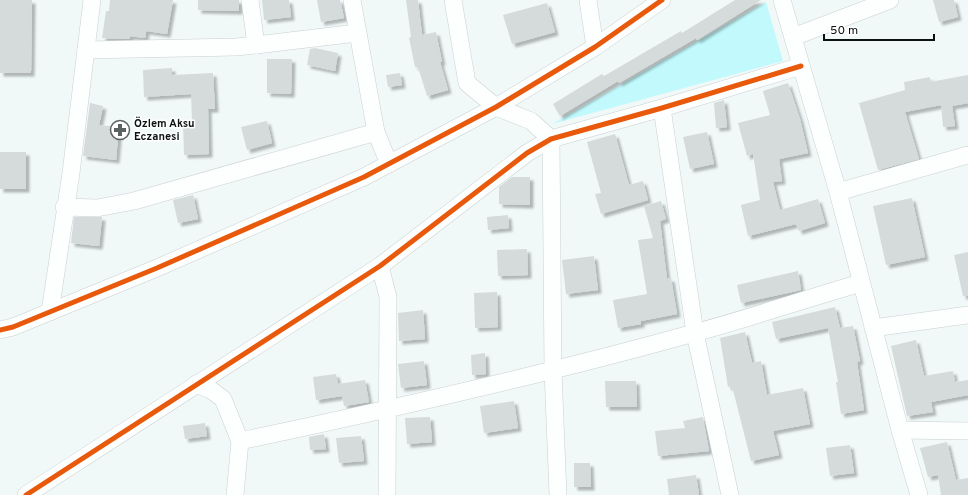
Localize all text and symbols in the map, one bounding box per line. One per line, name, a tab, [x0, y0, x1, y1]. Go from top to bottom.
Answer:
scale bar	[824, 16, 934, 42]
text: 50 m	[830, 23, 858, 39]
place label: Özlem Aksu Eczanesi	[134, 116, 195, 144]
pharmacy icon: Özlem Aksu Eczanesi	[109, 119, 131, 141]

